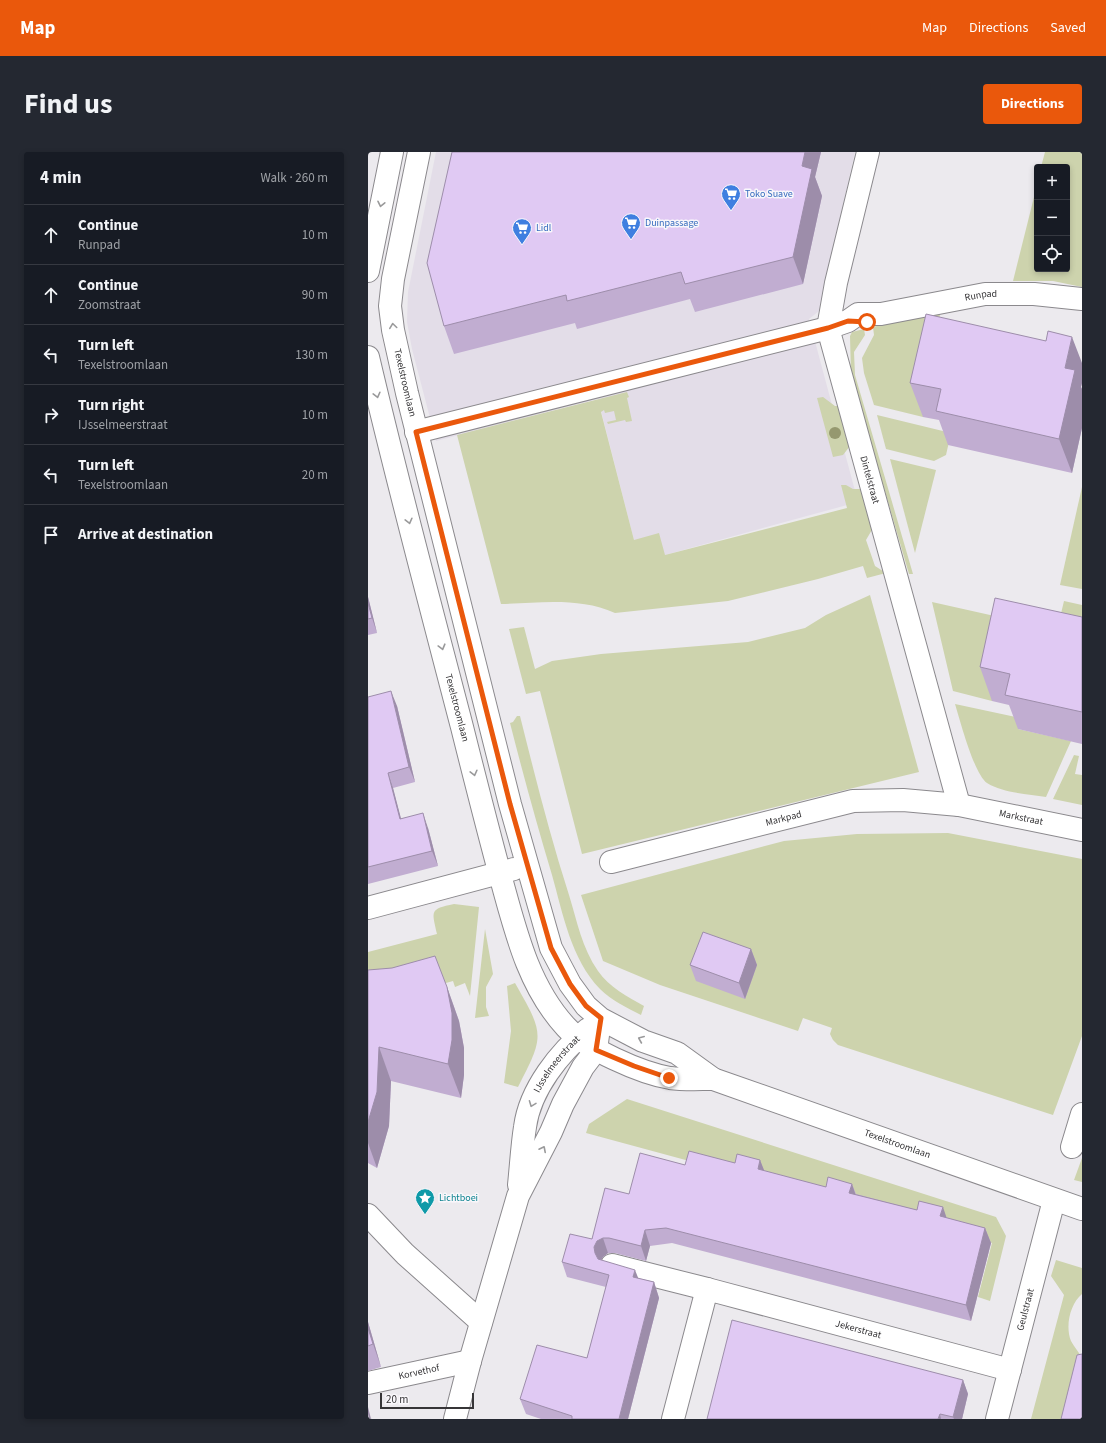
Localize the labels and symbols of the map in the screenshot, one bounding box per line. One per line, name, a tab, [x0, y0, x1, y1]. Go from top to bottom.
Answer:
supermarket icon: Toko Suave	[720, 183, 742, 211]
place label: Toko Suave	[745, 187, 793, 201]
one-way arrow	[377, 201, 386, 207]
supermarket icon: Duinpassage	[620, 212, 642, 240]
place label: Duinpassage	[645, 216, 698, 230]
supermarket icon: Lidl	[511, 217, 533, 245]
place label: Lidl	[536, 221, 552, 235]
street label: Runpad	[963, 287, 997, 305]
route start	[858, 313, 876, 331]
one-way arrow	[389, 323, 398, 329]
street label: Texelstroomlaan	[390, 347, 420, 418]
one-way arrow	[372, 391, 381, 398]
street label: Dintelstraat	[856, 454, 883, 506]
one-way arrow	[404, 517, 413, 524]
one-way arrow	[437, 644, 445, 650]
street label: Texelstroomlaan	[441, 673, 472, 743]
one-way arrow	[469, 769, 478, 776]
street label: Markstraat	[998, 806, 1045, 829]
street label: Markpad	[764, 807, 803, 830]
street label: IJsselmeerstraat	[530, 1032, 584, 1095]
one-way arrow	[637, 1036, 644, 1044]
route end	[660, 1069, 678, 1087]
one-way arrow	[528, 1100, 536, 1107]
street label: Texelstroomlaan	[862, 1126, 932, 1162]
one-way arrow	[538, 1146, 545, 1153]
place icon: Lichtboei	[414, 1187, 436, 1215]
place label: Lichtboei	[439, 1191, 478, 1205]
street label: Geulstraat	[1013, 1286, 1038, 1332]
street label: Jekerstraat	[834, 1317, 883, 1342]
street label: Korvethof	[397, 1361, 442, 1383]
scale bar	[380, 1391, 474, 1410]

